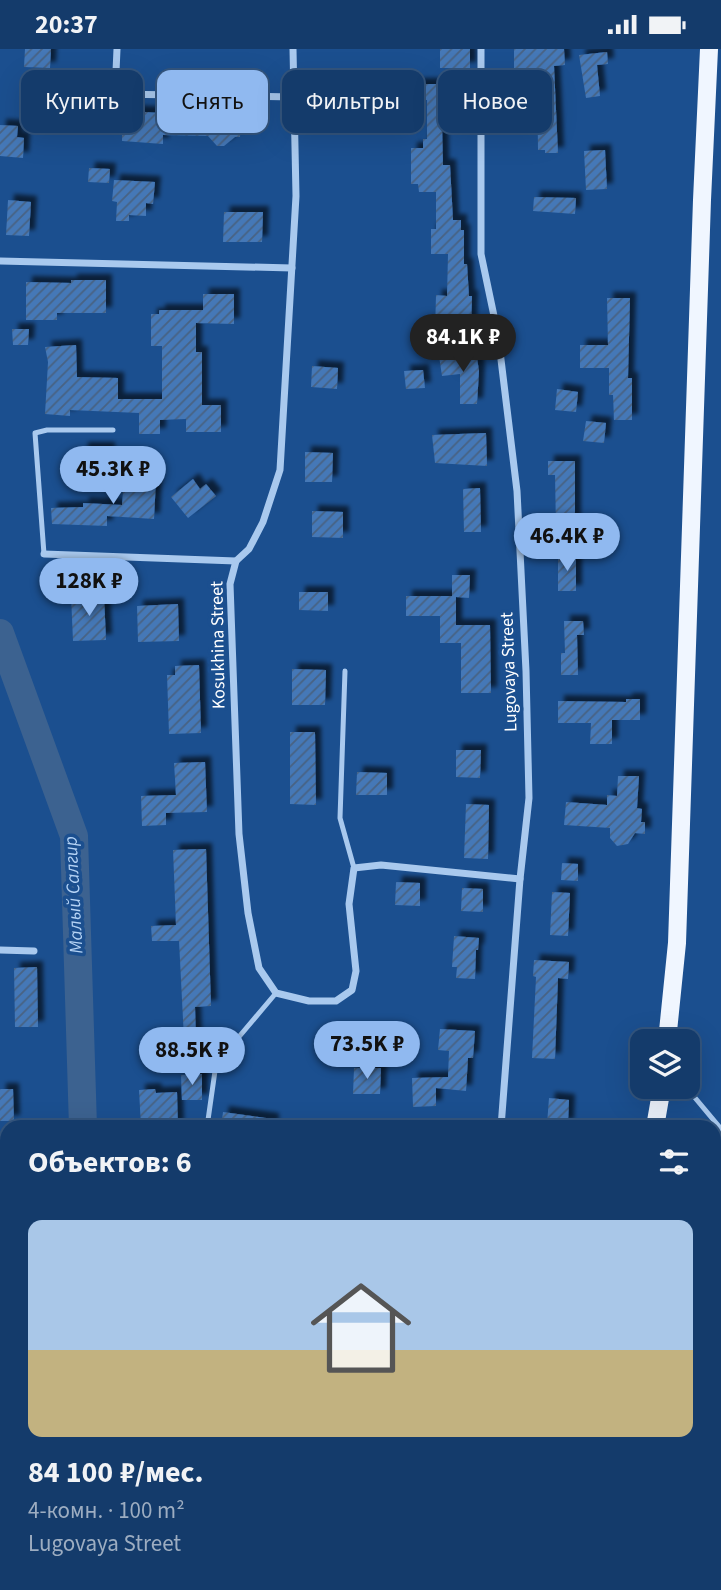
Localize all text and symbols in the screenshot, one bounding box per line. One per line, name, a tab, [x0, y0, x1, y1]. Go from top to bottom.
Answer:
text: 20:37	[35, 6, 98, 43]
chip: Купить	[21, 70, 143, 133]
chip: Снять	[157, 70, 268, 133]
chip: Фильтры	[282, 70, 424, 133]
chip: Новое	[438, 70, 552, 133]
pin: 84.1K ₽	[398, 315, 528, 374]
text: 84.1K ₽	[426, 320, 500, 353]
pin: 45.3K ₽	[48, 447, 178, 506]
text: 45.3K ₽	[76, 452, 150, 485]
pin: 46.4K ₽	[502, 513, 632, 573]
text: 46.4K ₽	[530, 519, 604, 552]
pin: 128K ₽	[32, 559, 146, 618]
text: 128K ₽	[55, 564, 123, 597]
street label: Kosukhina Street	[204, 581, 232, 709]
street label: Lugovaya Street	[494, 612, 524, 732]
water label: Малый Салгир	[57, 835, 91, 955]
pin: 73.5K ₽	[302, 1021, 432, 1081]
pin: 88.5K ₽	[127, 1027, 257, 1087]
text: 73.5K ₽	[330, 1027, 404, 1060]
map controls	[630, 1029, 700, 1099]
button: layers	[630, 1029, 700, 1099]
text: 88.5K ₽	[155, 1033, 229, 1066]
text: Объектов: 6	[28, 1141, 192, 1184]
icon: filters	[655, 1143, 693, 1181]
icon: home	[298, 1265, 424, 1391]
text: 84 100 ₽/мес.	[28, 1451, 204, 1494]
text: 4-комн. · 100 m²	[28, 1494, 185, 1527]
text: Lugovaya Street	[28, 1527, 181, 1560]

